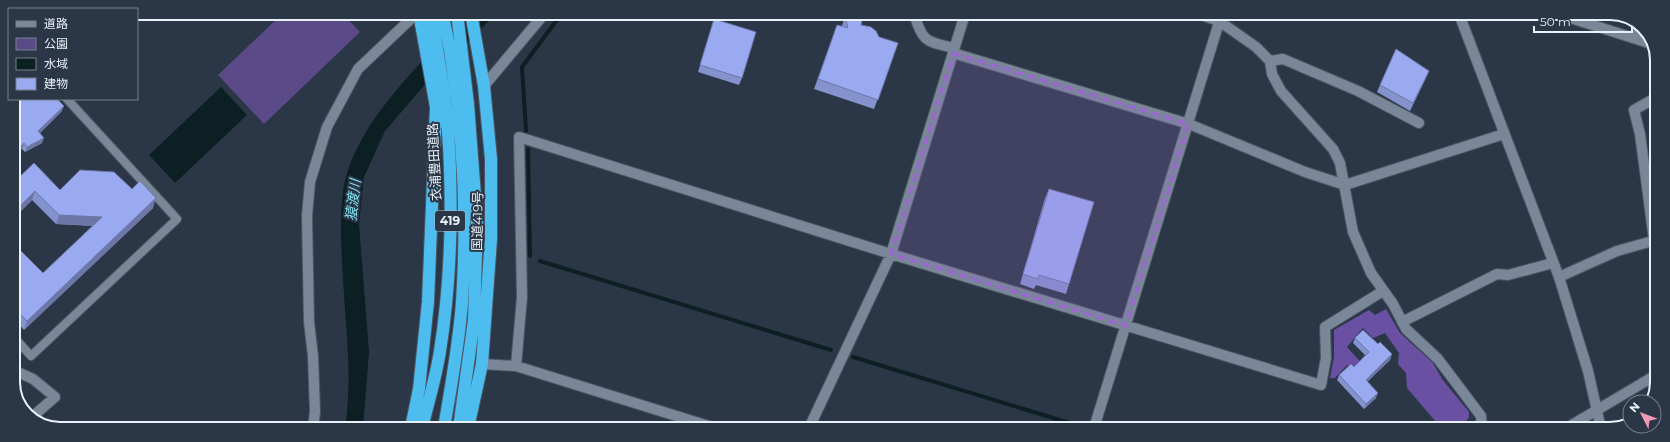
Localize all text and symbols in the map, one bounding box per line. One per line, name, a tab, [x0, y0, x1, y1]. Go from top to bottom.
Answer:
legend	[8, 8, 138, 100]
scale bar	[1534, 8, 1632, 34]
text: 50 m	[1540, 14, 1571, 29]
text: 道路	[44, 16, 68, 31]
text: 公園	[44, 36, 68, 51]
text: 水域	[44, 56, 68, 71]
text: 建物	[44, 76, 68, 91]
street label: 衣浦豊田道路	[424, 123, 444, 201]
water label: 猿渡川	[342, 176, 365, 222]
street label: 国道419号	[468, 191, 486, 251]
road number: 419	[435, 211, 465, 231]
north arrow	[1622, 394, 1662, 434]
text: N	[1626, 399, 1643, 415]

